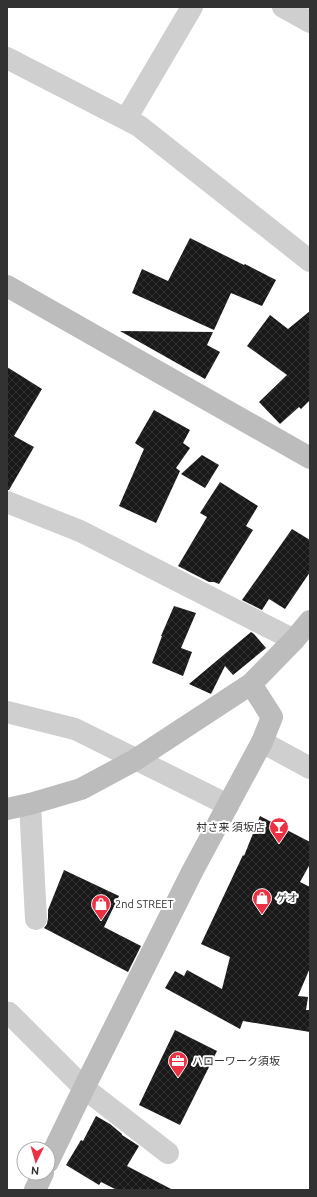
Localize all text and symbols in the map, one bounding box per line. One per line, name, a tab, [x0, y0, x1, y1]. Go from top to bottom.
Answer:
bar icon: 村さ来 須坂店	[268, 816, 290, 844]
place label: 村さ来 須坂店	[196, 821, 265, 833]
shop icon: ゲオ	[251, 887, 273, 915]
place label: ゲオ	[276, 892, 298, 904]
shop icon: 2nd STREET	[90, 893, 112, 921]
place label: 2nd STREET	[115, 898, 174, 910]
office icon: ハローワーク須坂	[167, 1050, 189, 1078]
place label: ハローワーク須坂	[192, 1055, 280, 1067]
north arrow	[16, 1141, 56, 1181]
text: N	[31, 1165, 40, 1177]

